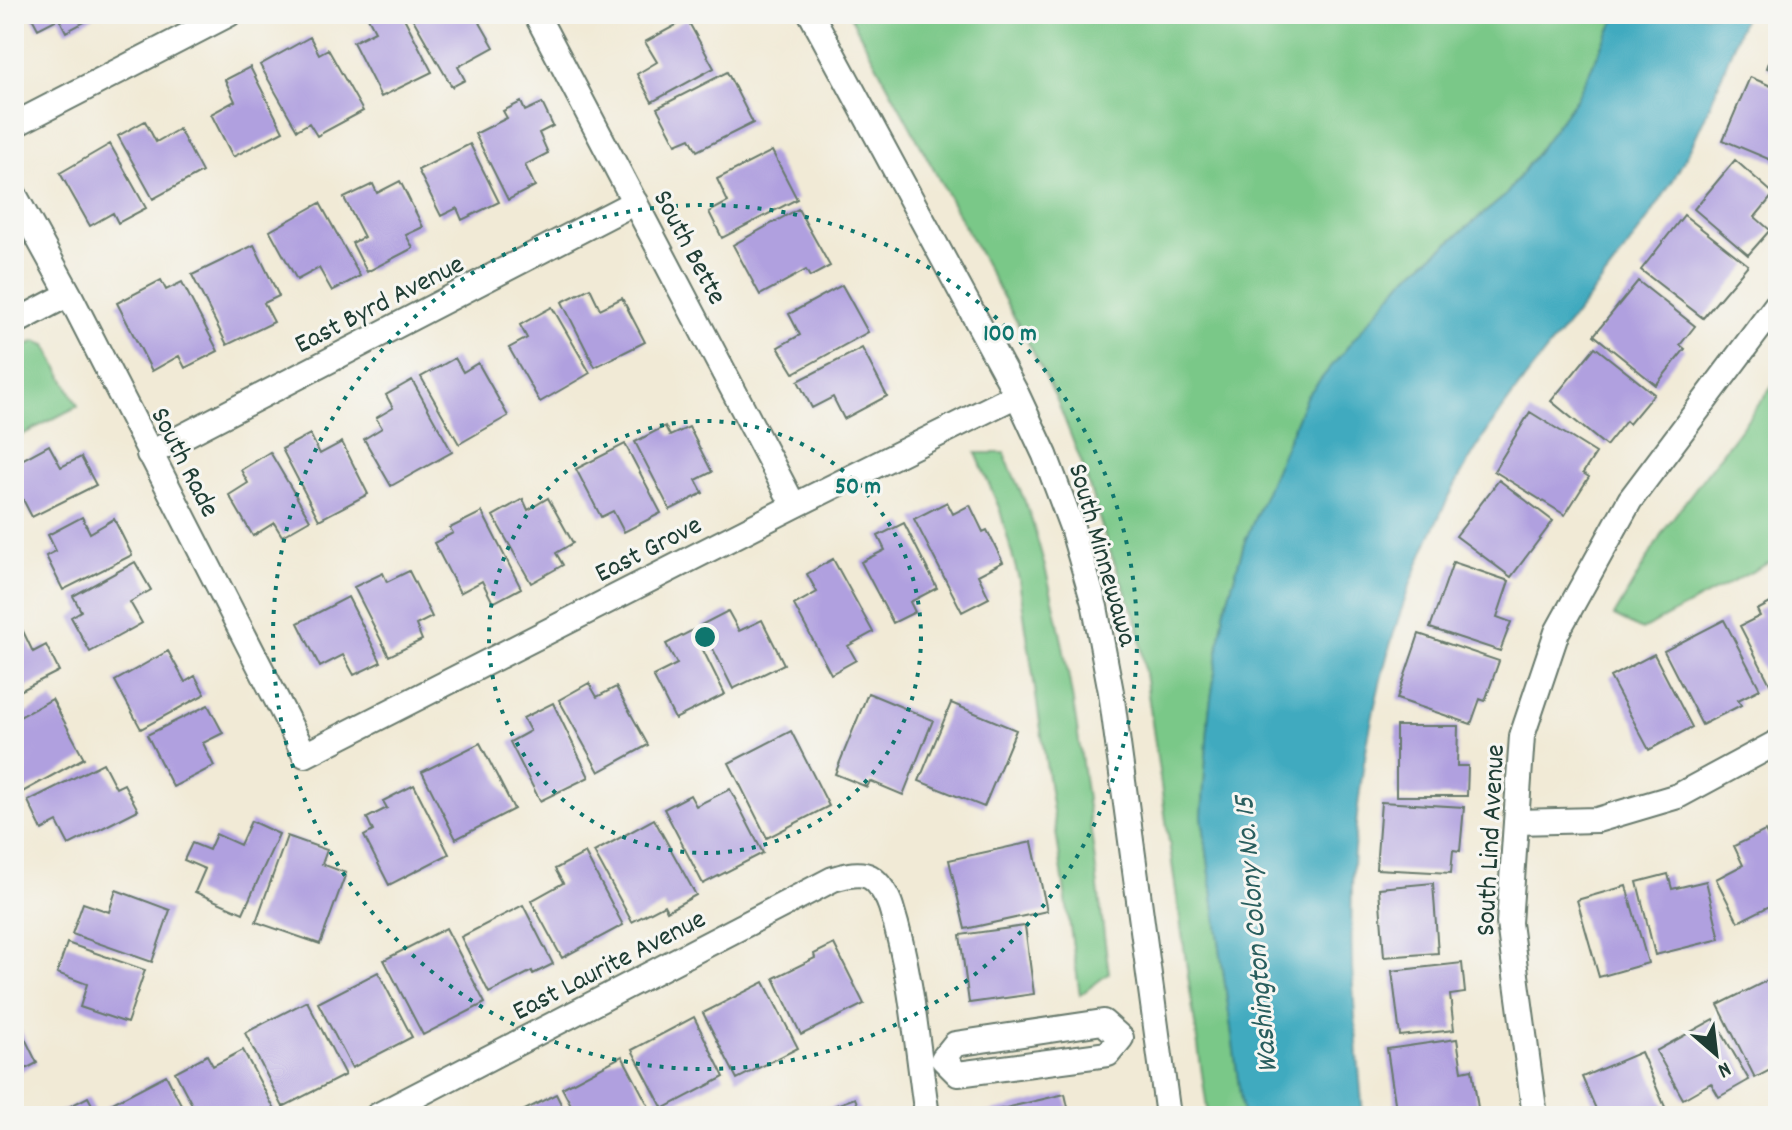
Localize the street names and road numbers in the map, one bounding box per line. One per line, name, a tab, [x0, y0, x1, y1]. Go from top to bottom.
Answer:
street label: South Bette	[641, 184, 735, 313]
street label: East Byrd Avenue	[289, 247, 472, 366]
street label: South Rade	[138, 401, 227, 525]
street label: South Minnewawa	[1055, 459, 1146, 652]
street label: East Grove	[589, 507, 710, 595]
street label: South Lind Avenue	[1468, 743, 1518, 937]
street label: East Laurite Avenue	[507, 901, 714, 1033]

